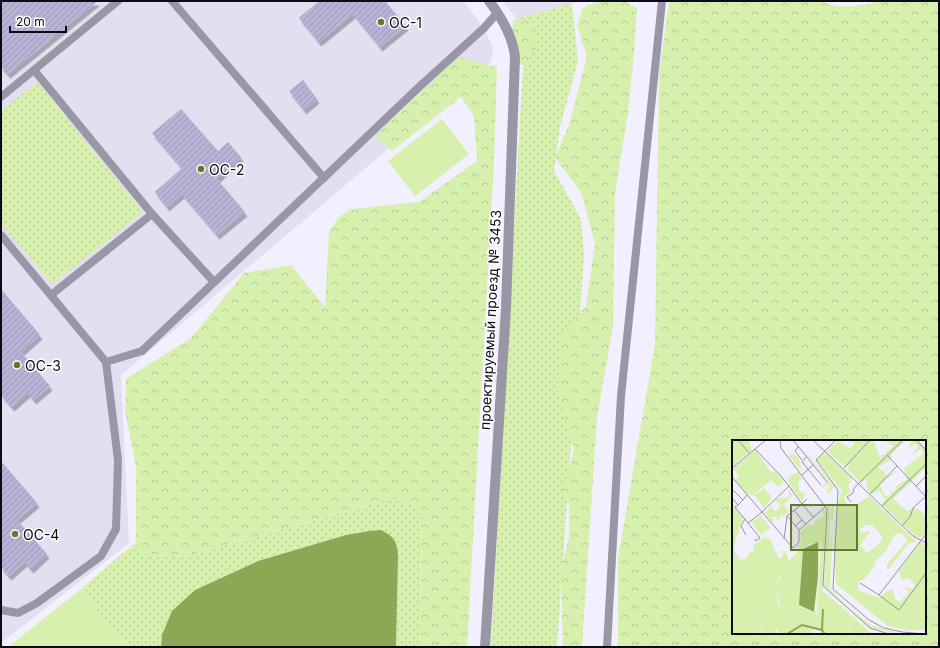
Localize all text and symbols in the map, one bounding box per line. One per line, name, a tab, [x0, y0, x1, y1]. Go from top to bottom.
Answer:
scale bar	[10, 8, 66, 34]
text: 20 m	[16, 14, 45, 29]
place label: ОС-1	[389, 14, 422, 31]
marker: ОС-1	[376, 17, 386, 27]
place label: ОС-2	[209, 161, 244, 178]
marker: ОС-2	[196, 164, 206, 174]
street label: проектируемый проезд № 3453	[476, 209, 504, 431]
place label: ОС-3	[25, 357, 61, 374]
marker: ОС-3	[12, 360, 22, 370]
inset map	[732, 440, 926, 634]
place label: ОС-4	[23, 526, 59, 543]
marker: ОС-4	[10, 529, 20, 539]

